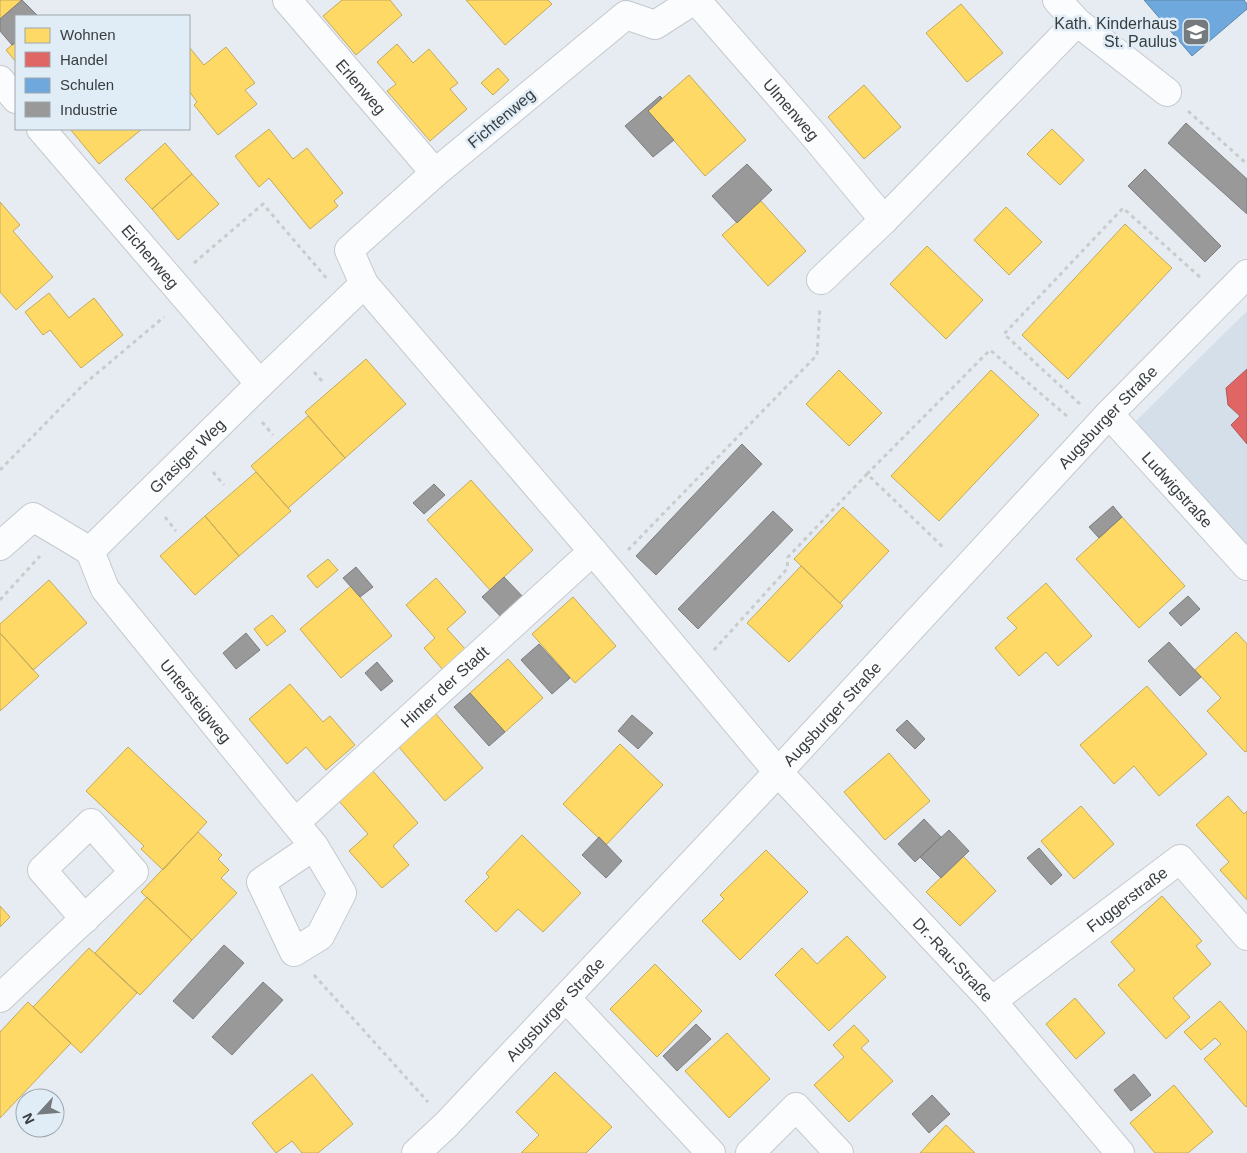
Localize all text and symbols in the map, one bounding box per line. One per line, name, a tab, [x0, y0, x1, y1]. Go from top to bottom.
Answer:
legend	[15, 15, 190, 130]
place label: Kath. Kinderhaus St. Paulus	[1054, 15, 1177, 50]
school or university icon: Kath. Kinderhaus St. Paulus	[1181, 17, 1211, 47]
text: Wohnen	[60, 26, 116, 43]
text: Handel	[60, 51, 108, 68]
street label: Erlenweg	[333, 56, 389, 118]
text: Schulen	[60, 76, 114, 93]
street label: Ulmenweg	[760, 76, 822, 144]
street label: Fichtenweg	[465, 86, 538, 151]
text: Industrie	[60, 101, 118, 118]
street label: Eichenweg	[118, 222, 182, 292]
street label: Augsburger Straße	[1055, 362, 1161, 472]
street label: Grasiger Weg	[146, 415, 228, 497]
street label: Ludwigstraße	[1139, 449, 1216, 531]
street label: Hinter der Stadt	[398, 642, 492, 731]
street label: Untersteigweg	[157, 656, 234, 746]
street label: Augsburger Straße	[780, 659, 884, 769]
street label: Fuggerstraße	[1084, 864, 1171, 935]
street label: Dr.-Rau-Straße	[910, 914, 996, 1005]
street label: Augsburger Straße	[503, 954, 608, 1065]
north arrow	[15, 1088, 65, 1138]
text: N	[19, 1111, 38, 1127]

